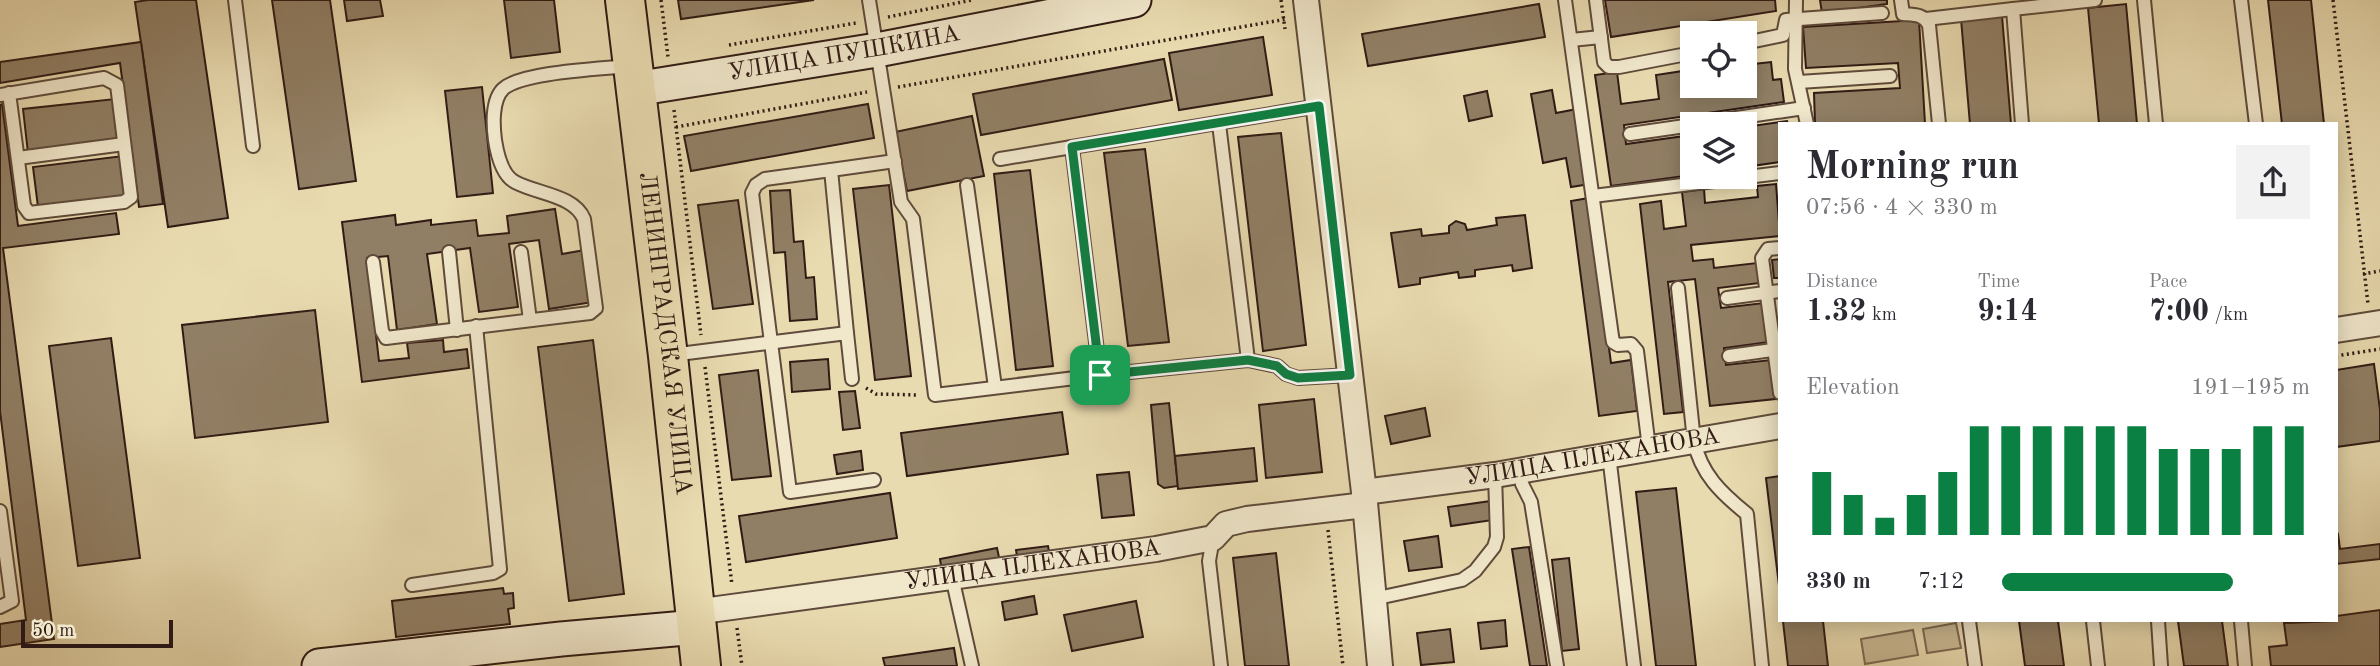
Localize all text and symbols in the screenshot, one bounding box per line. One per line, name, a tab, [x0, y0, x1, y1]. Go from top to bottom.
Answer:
map controls	[1680, 21, 1757, 189]
button: locate	[1680, 21, 1757, 98]
street label: УЛИЦА ПУШКИНА	[726, 22, 962, 86]
button: layers	[1680, 112, 1757, 189]
button: share	[2236, 145, 2310, 219]
text: Morning run	[1806, 149, 2019, 187]
street label: ЛЕНИНГРАДСКАЯ УЛИЦА	[634, 171, 695, 496]
text: 07:56 · 4 × 330 m	[1806, 196, 1998, 219]
text: Distance	[1806, 273, 1878, 292]
text: Time	[1977, 273, 2020, 292]
text: Pace	[2149, 273, 2187, 292]
text: 1.32	[1806, 297, 1867, 327]
text: 9:14	[1977, 297, 2038, 327]
text: 7:00	[2149, 297, 2209, 327]
text: km	[1867, 306, 1897, 325]
text: /km	[2209, 306, 2248, 325]
pin	[1070, 345, 1130, 405]
icon: arrive	[1081, 356, 1119, 394]
text: Elevation	[1806, 376, 1900, 399]
text: 191–195 m	[2191, 376, 2310, 399]
street label: УЛИЦА ПЛЕХАНОВА	[1464, 425, 1722, 491]
street label: УЛИЦА ПЛЕХАНОВА	[903, 536, 1162, 595]
text: 330 m	[1806, 570, 1871, 593]
text: 7:12	[1918, 570, 1964, 593]
scale bar	[21, 617, 173, 649]
text: 50 m	[32, 622, 74, 641]

